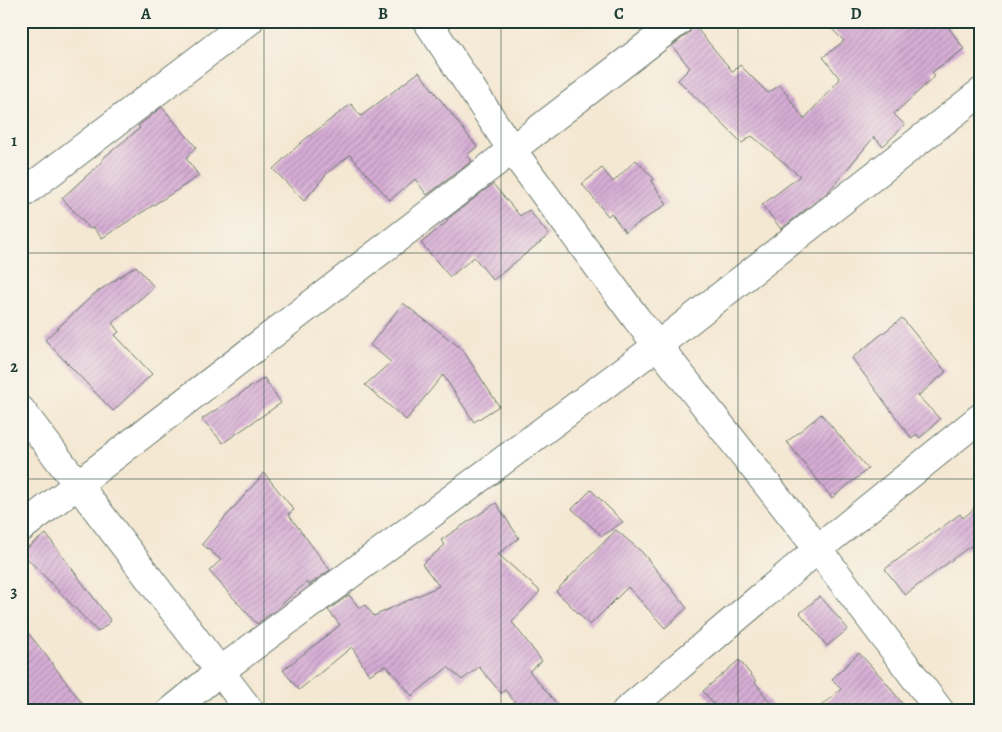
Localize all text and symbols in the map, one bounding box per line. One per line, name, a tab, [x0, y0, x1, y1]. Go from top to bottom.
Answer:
text: A	[140, 3, 152, 25]
text: B	[378, 3, 388, 25]
text: C	[614, 3, 624, 25]
text: D	[850, 3, 862, 25]
text: 1	[11, 130, 17, 152]
text: 2	[10, 356, 18, 378]
text: 3	[11, 581, 18, 603]

